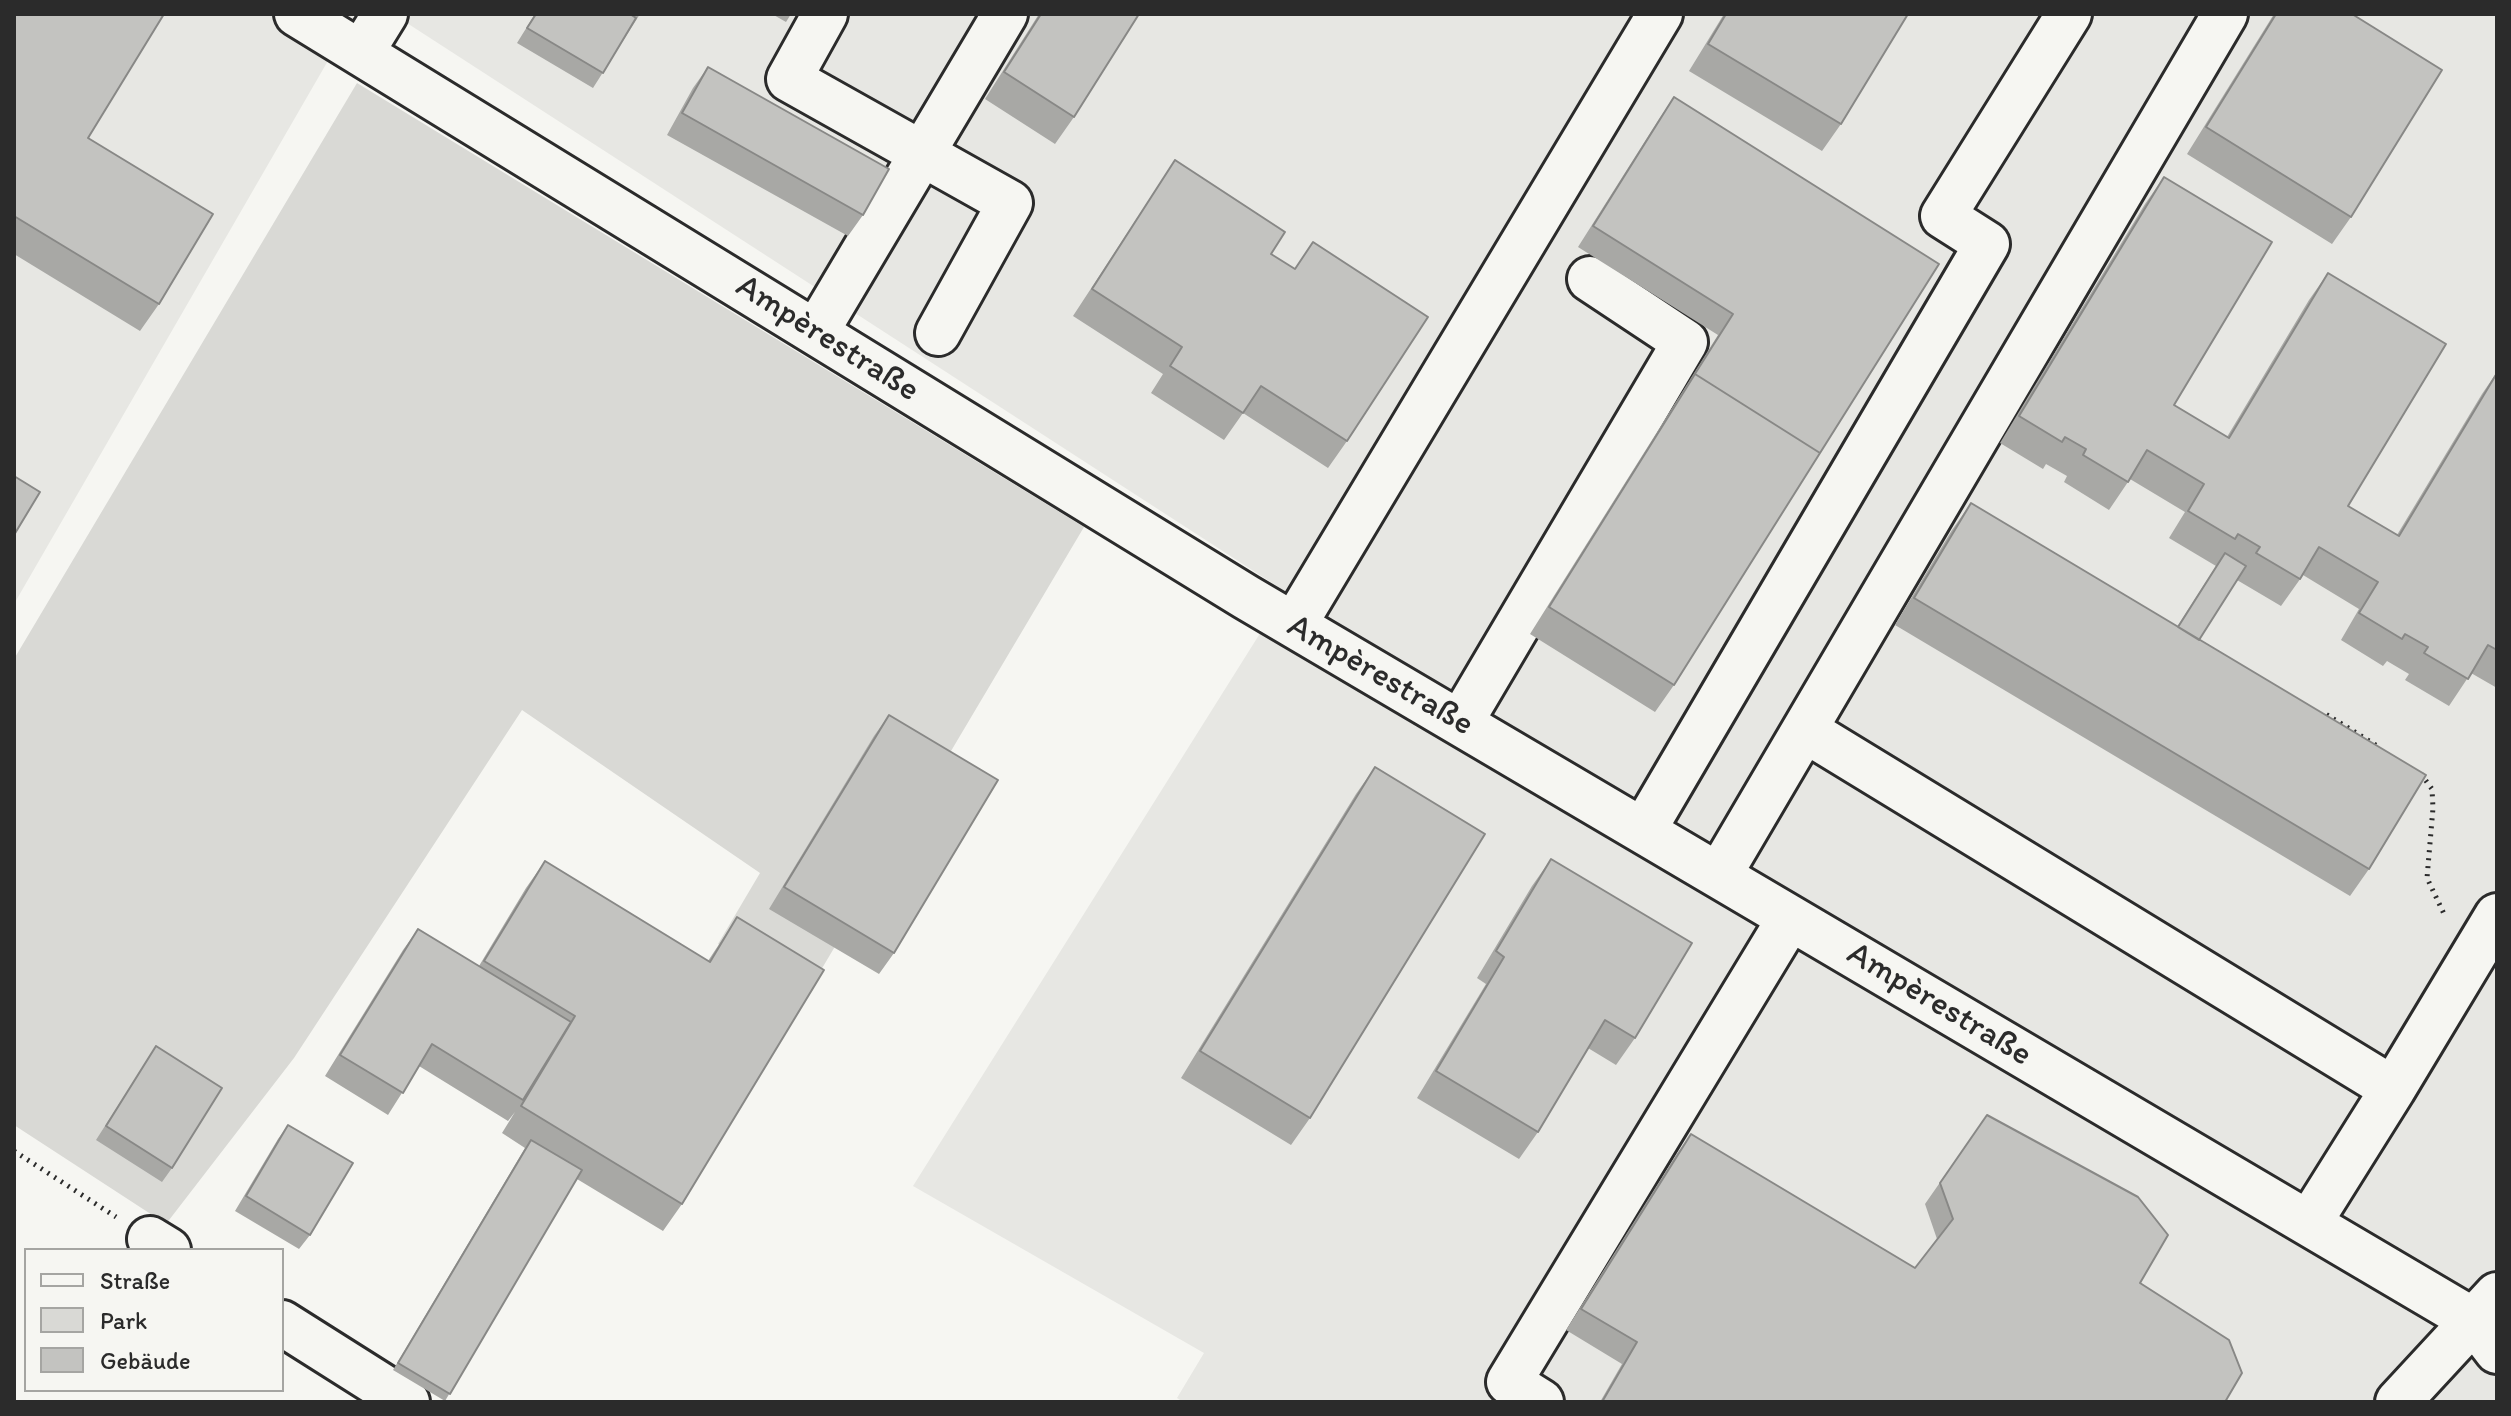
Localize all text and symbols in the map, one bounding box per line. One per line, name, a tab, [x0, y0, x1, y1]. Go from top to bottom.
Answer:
street label: Ampèrestraße	[728, 266, 926, 412]
street label: Ampèrestraße	[1280, 606, 1480, 746]
street label: Ampèrestraße	[1839, 934, 2039, 1076]
legend	[24, 1248, 284, 1392]
text: Straße	[100, 1266, 170, 1295]
text: Park	[100, 1306, 147, 1335]
text: Gebäude	[100, 1346, 191, 1375]

